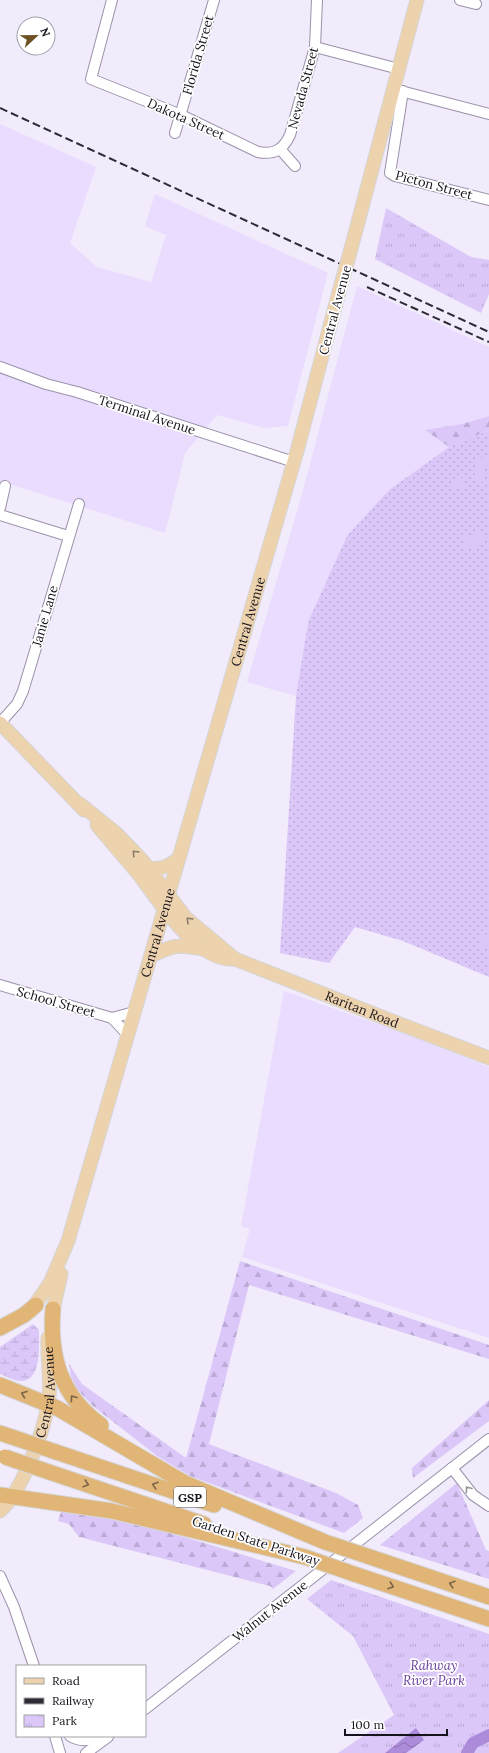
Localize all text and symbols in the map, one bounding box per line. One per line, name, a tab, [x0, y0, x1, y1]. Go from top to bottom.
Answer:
street label: Florida Street	[178, 13, 218, 97]
north arrow	[16, 16, 56, 56]
text: N	[37, 26, 54, 39]
street label: Nevada Street	[284, 45, 322, 131]
street label: Dakota Street	[145, 94, 227, 144]
street label: Picton Street	[394, 167, 474, 203]
street label: Central Avenue	[315, 263, 355, 357]
street label: Terminal Avenue	[96, 391, 198, 439]
street label: Central Avenue	[227, 575, 269, 668]
street label: Janie Lane	[28, 583, 62, 650]
one-way arrow	[132, 850, 140, 858]
street label: Central Avenue	[136, 886, 178, 979]
one-way arrow	[186, 918, 194, 925]
street label: School Street	[15, 983, 97, 1021]
street label: Raritan Road	[323, 987, 401, 1031]
street label: Central Avenue	[31, 1346, 58, 1440]
one-way arrow	[21, 1390, 28, 1398]
one-way arrow	[71, 1395, 78, 1402]
one-way arrow	[83, 1479, 90, 1488]
one-way arrow	[152, 1482, 159, 1490]
one-way arrow	[466, 1486, 473, 1493]
road number: GSP	[174, 1487, 206, 1507]
street label: Garden State Parkway	[190, 1512, 322, 1570]
street label: Walnut Avenue	[229, 1576, 311, 1646]
one-way arrow	[387, 1581, 394, 1590]
one-way arrow	[449, 1581, 456, 1589]
park label: Rahway River Park	[403, 1657, 465, 1689]
legend	[16, 1665, 146, 1737]
text: Road	[52, 1673, 80, 1688]
text: Railway	[52, 1693, 95, 1708]
scale bar	[345, 1711, 447, 1737]
text: Park	[52, 1713, 78, 1728]
text: 100 m	[351, 1717, 384, 1732]

